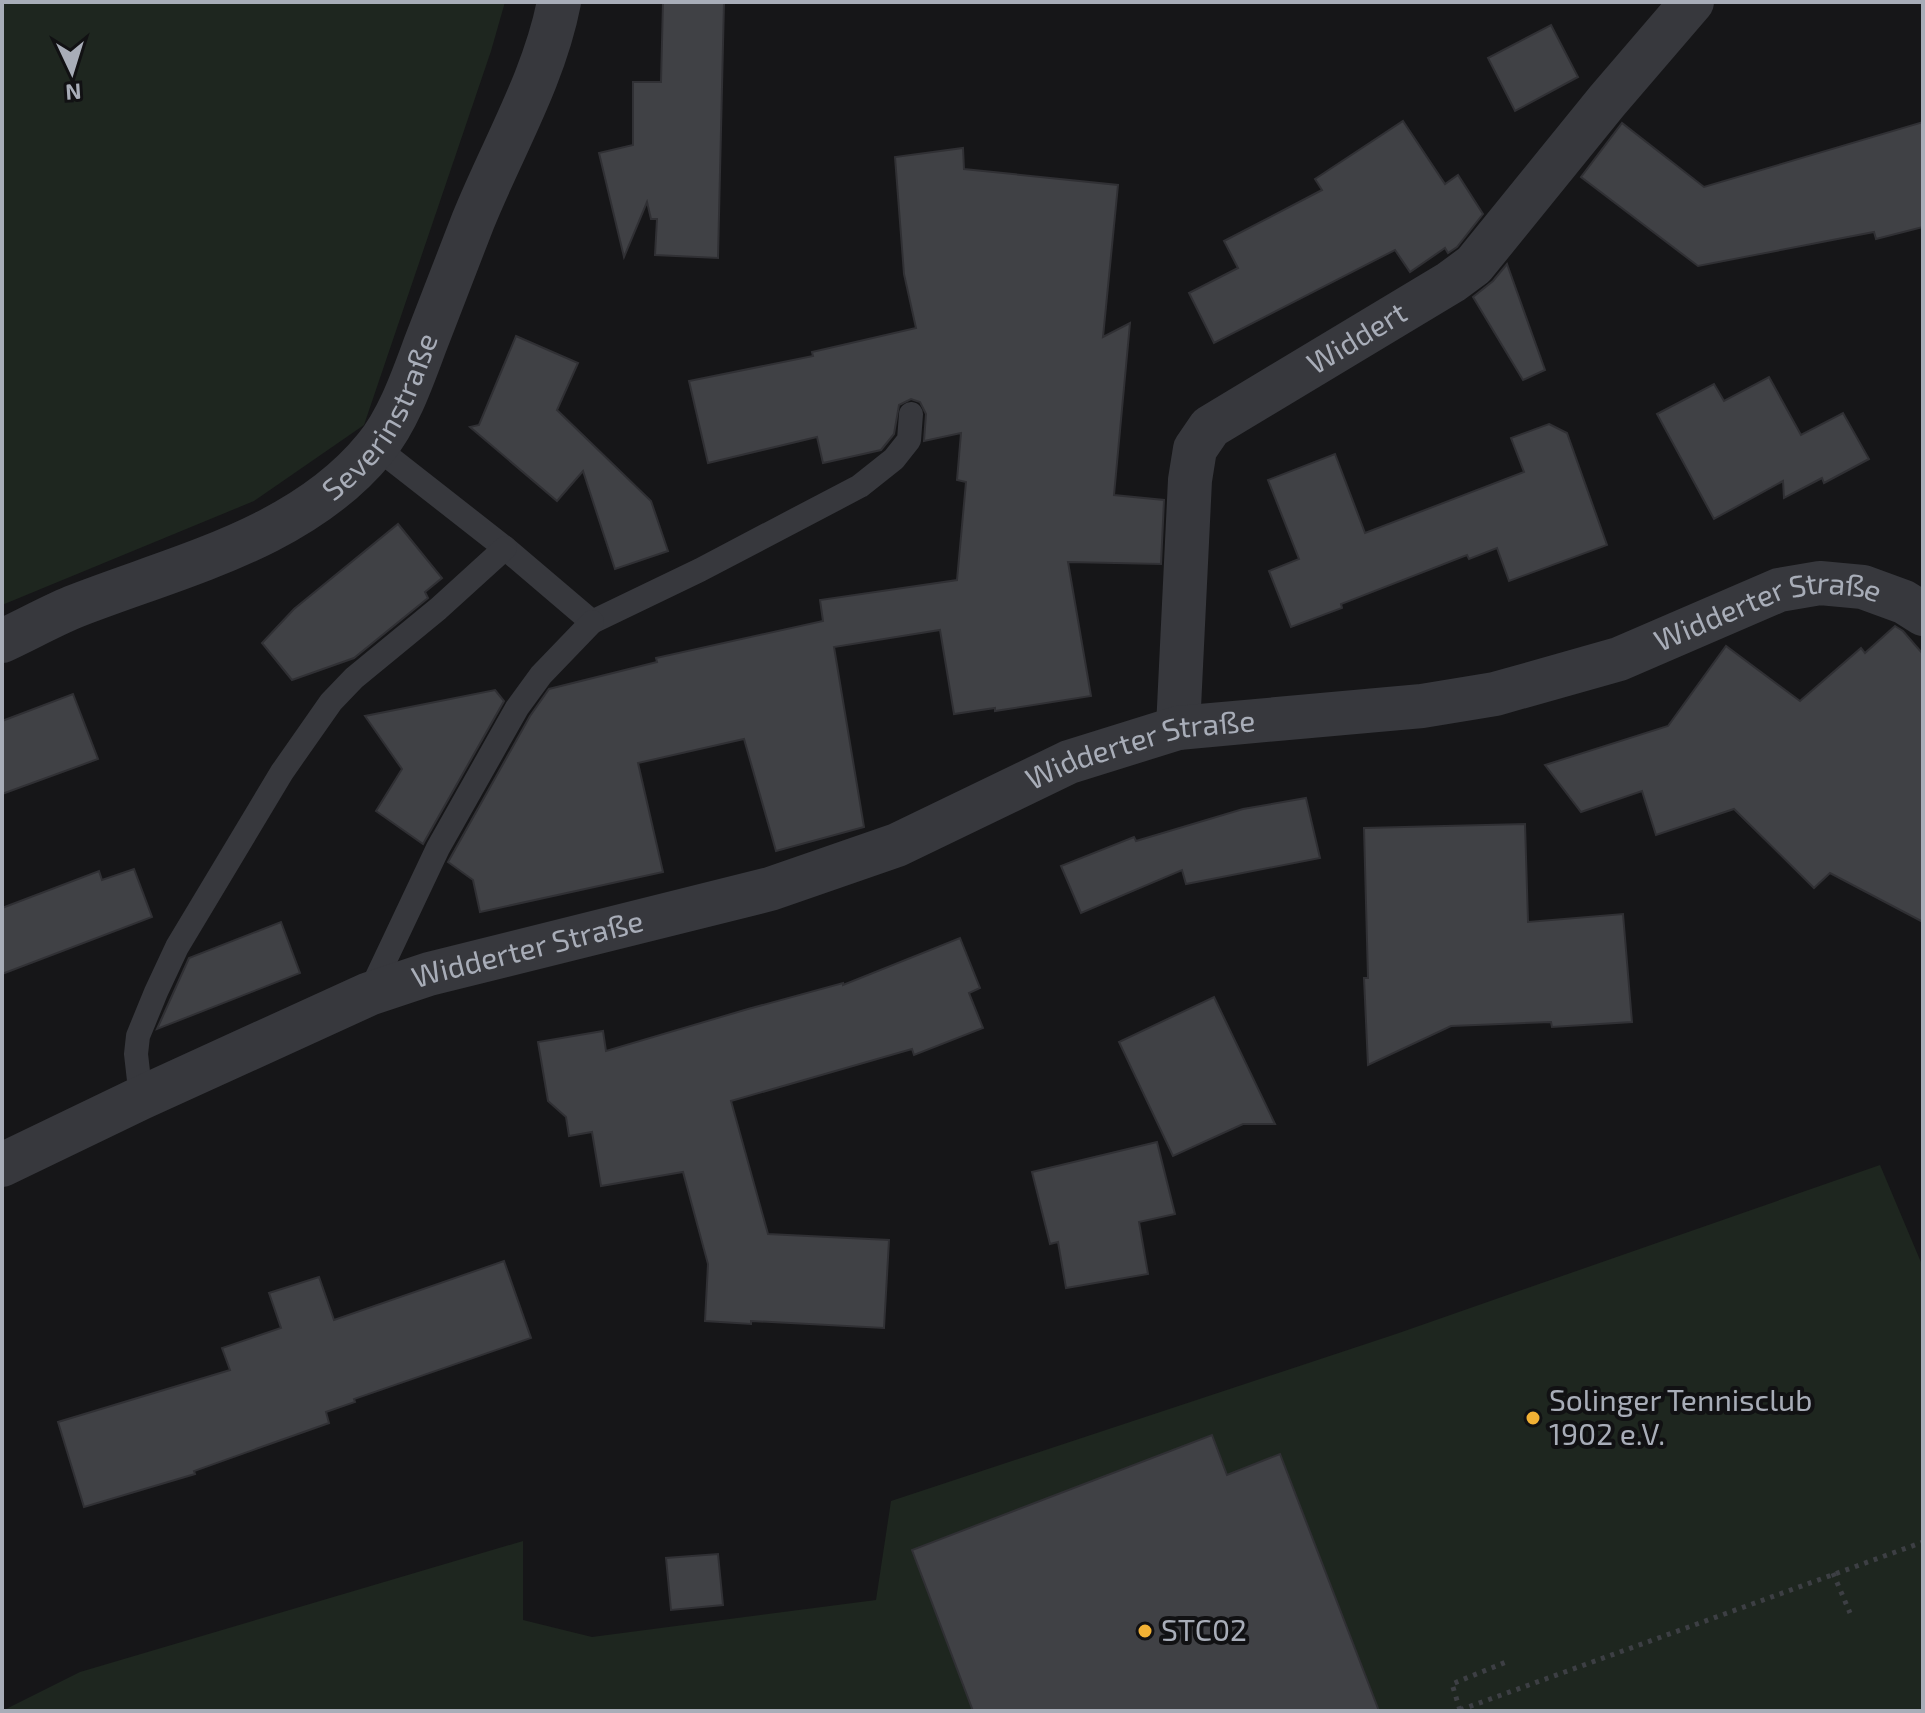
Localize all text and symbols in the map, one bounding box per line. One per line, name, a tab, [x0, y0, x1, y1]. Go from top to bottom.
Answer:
north arrow	[32, 32, 112, 112]
text: N	[65, 79, 82, 106]
street label: Widdert	[1300, 293, 1412, 381]
street label: Severinstraße	[314, 327, 444, 507]
street label: Widderter Straße	[1648, 563, 1887, 658]
street label: Widderter Straße	[1019, 701, 1257, 796]
street label: Widderter Straße	[407, 901, 647, 994]
place label: Solinger Tennisclub 1902 e.V.	[1549, 1381, 1812, 1451]
marker: Solinger Tennisclub 1902 e.V.	[1524, 1409, 1542, 1427]
place label: STC02	[1161, 1611, 1247, 1647]
marker: STC02	[1136, 1622, 1154, 1640]

